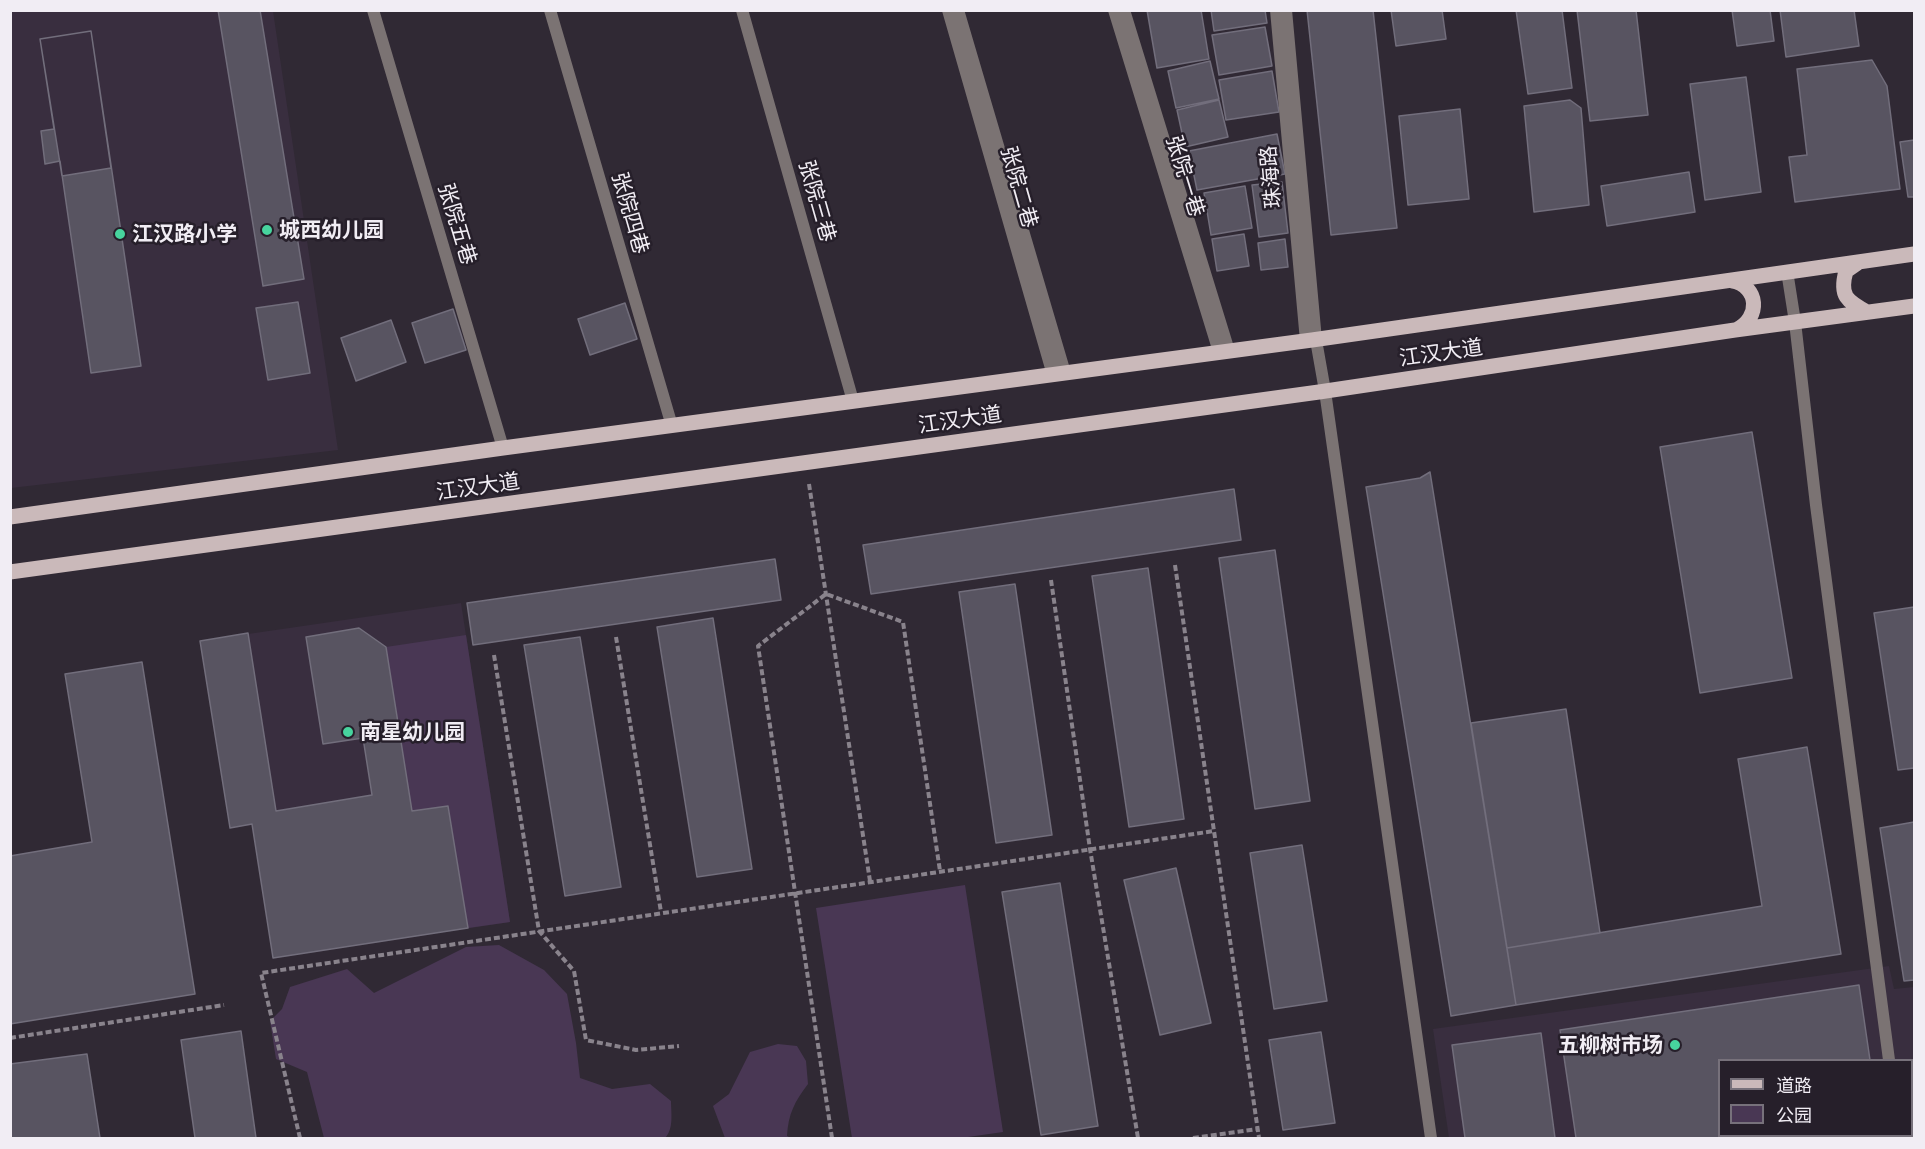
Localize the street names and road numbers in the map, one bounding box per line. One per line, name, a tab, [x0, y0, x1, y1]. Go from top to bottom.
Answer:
street label: 张院一巷	[1161, 132, 1209, 220]
street label: 张院二巷	[995, 143, 1043, 231]
street label: 珠海路	[1256, 145, 1286, 209]
street label: 张院三巷	[793, 157, 841, 245]
street label: 张院四巷	[606, 169, 654, 257]
street label: 张院五巷	[433, 180, 481, 268]
street label: 江汉大道	[1398, 335, 1484, 371]
street label: 江汉大道	[917, 402, 1003, 438]
street label: 江汉大道	[435, 469, 521, 505]

